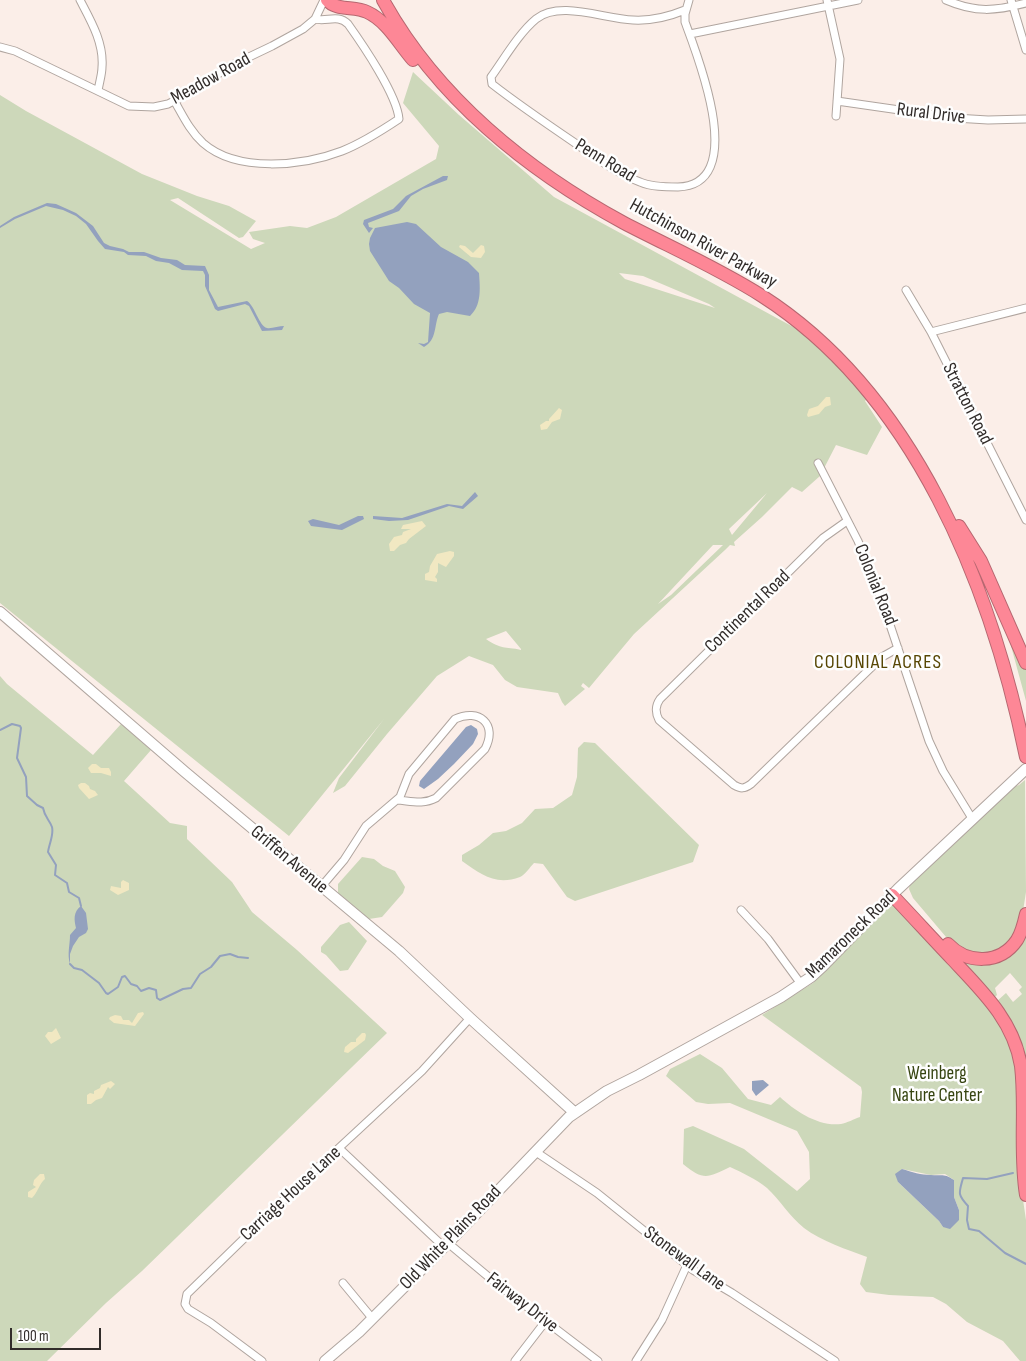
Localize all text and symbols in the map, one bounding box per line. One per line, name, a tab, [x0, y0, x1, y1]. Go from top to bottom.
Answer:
street label: Meadow Road	[167, 48, 255, 110]
street label: Rural Drive	[895, 98, 967, 130]
street label: Penn Road	[571, 134, 639, 188]
street label: Hutchinson River Parkway	[625, 194, 781, 294]
street label: Stratton Road	[937, 359, 997, 449]
street label: Colonial Road	[848, 541, 902, 629]
street label: Continental Road	[701, 566, 795, 658]
district label: COLONIAL ACRES	[812, 651, 944, 675]
street label: Griffen Avenue	[246, 821, 332, 899]
street label: Mamaroneck Road	[801, 886, 901, 984]
park label: Weinberg Nature Center	[892, 1063, 982, 1107]
street label: Carriage House Lane	[236, 1142, 346, 1246]
street label: Old White Plains Road	[395, 1181, 507, 1295]
street label: Stonewall Lane	[639, 1222, 729, 1296]
street label: Fairway Drive	[482, 1268, 562, 1338]
scale bar	[12, 1318, 104, 1350]
text: 100 m	[18, 1327, 49, 1346]

